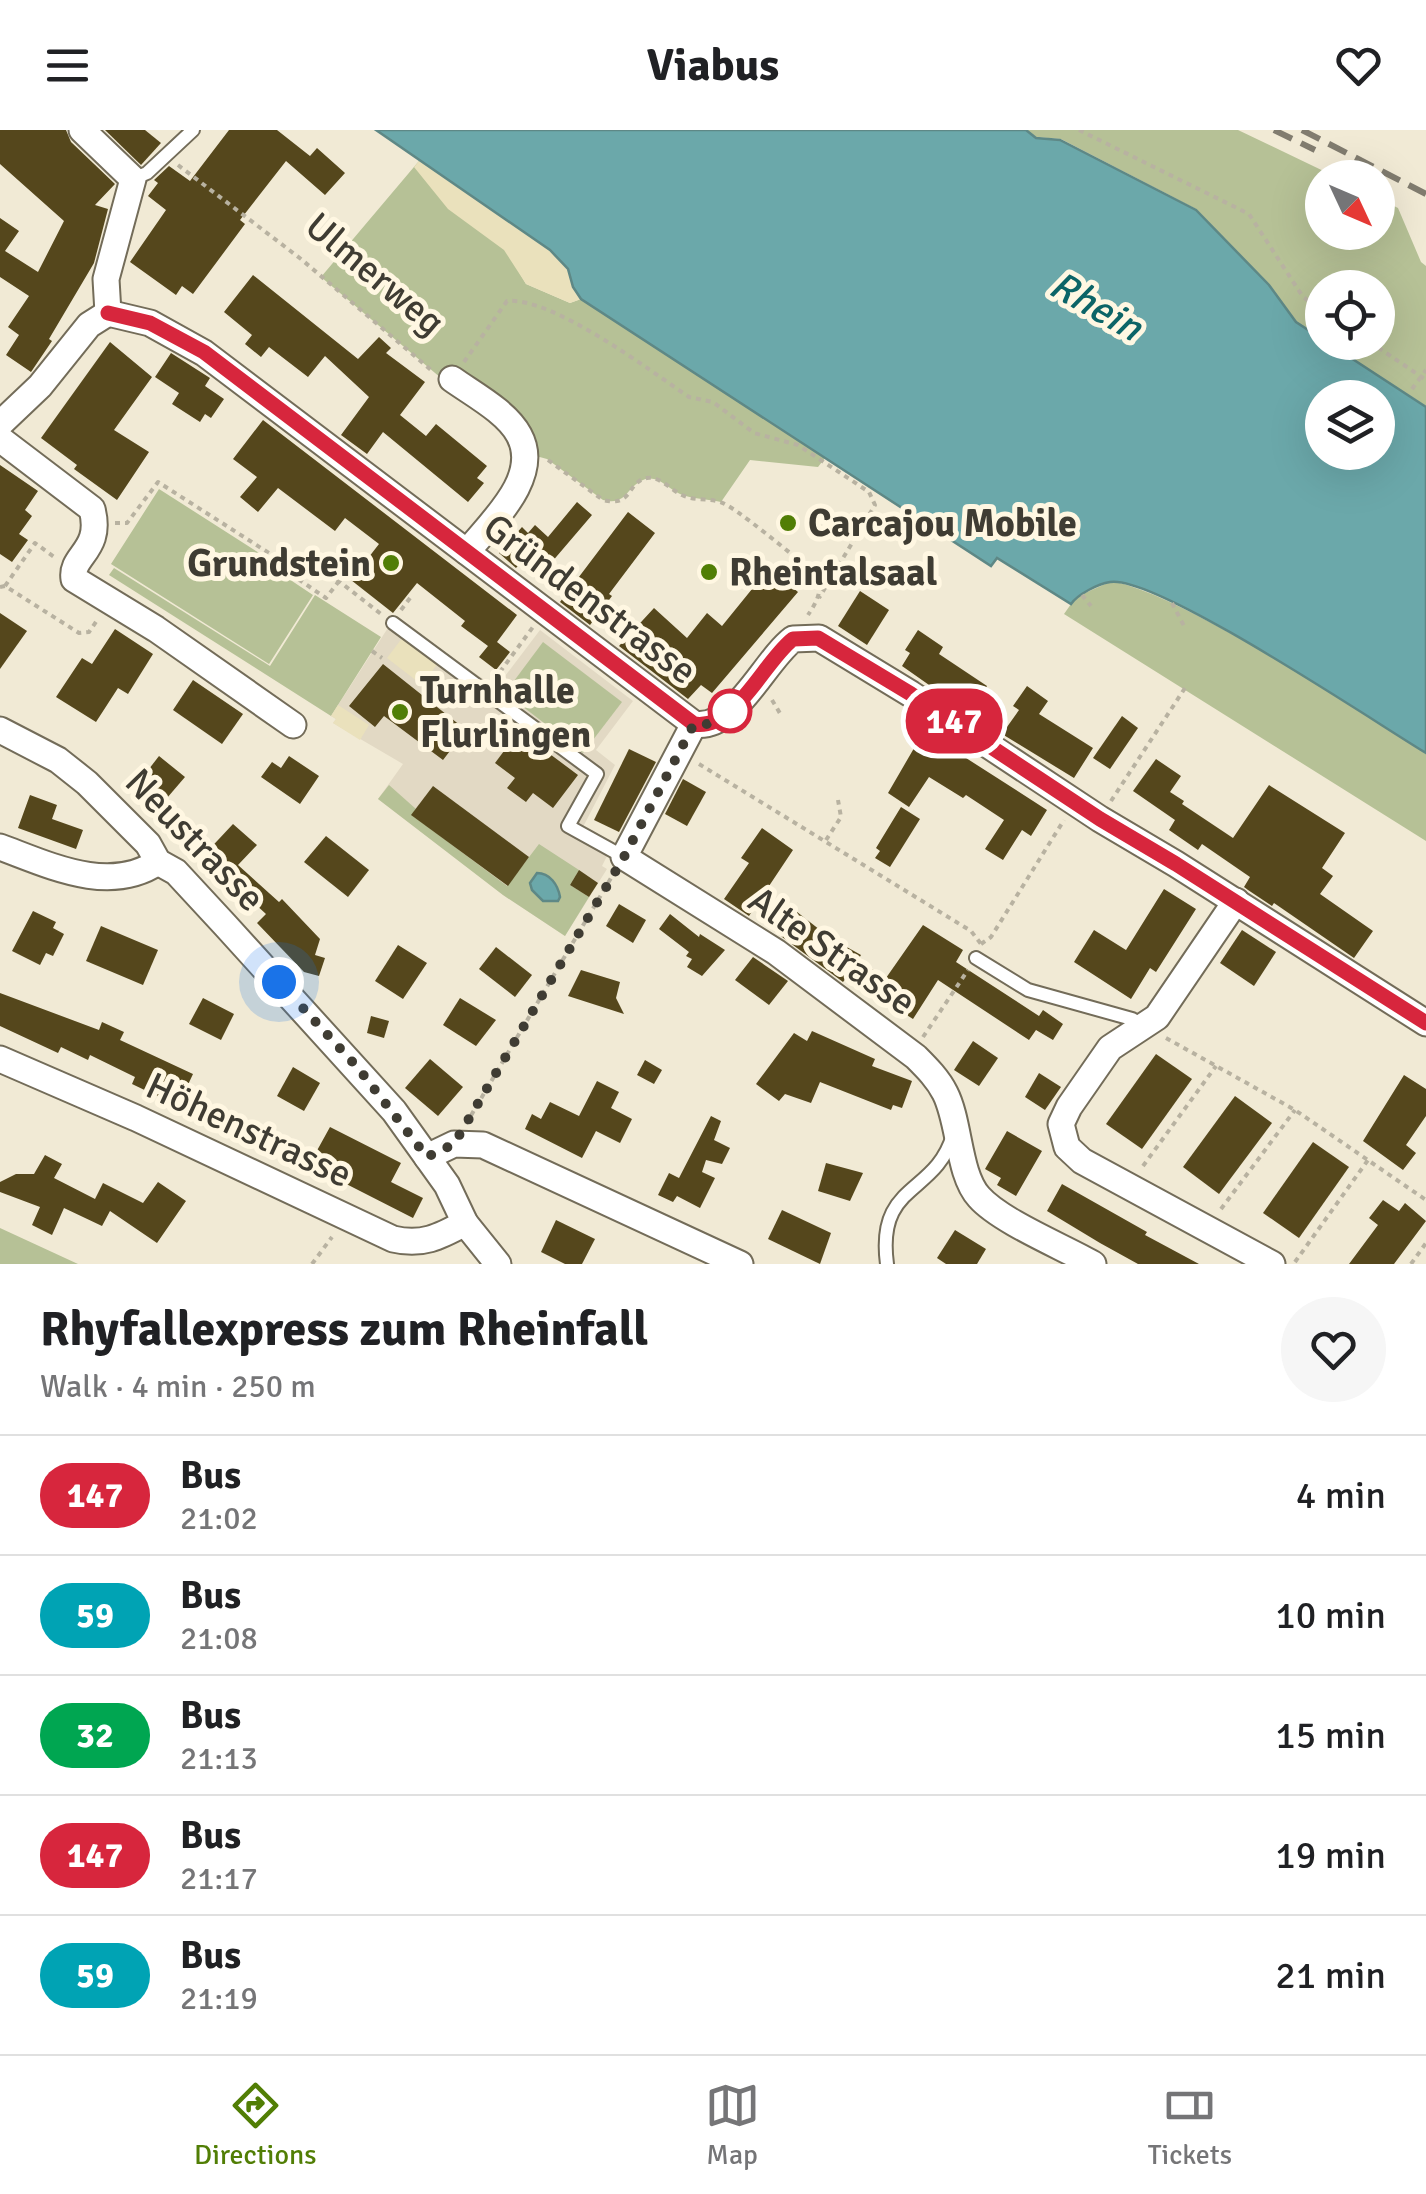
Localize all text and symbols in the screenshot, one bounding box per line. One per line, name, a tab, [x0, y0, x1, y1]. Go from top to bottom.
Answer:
icon: menu	[40, 38, 95, 93]
text: Viabus	[647, 38, 779, 93]
icon: heart	[1331, 38, 1386, 93]
north arrow	[1305, 160, 1395, 250]
map controls	[1305, 160, 1395, 470]
street label: Ulmerweg	[296, 202, 454, 346]
water label: Rhein	[1041, 260, 1152, 353]
button: locate	[1305, 270, 1395, 360]
button: layers	[1305, 380, 1395, 470]
place label: Carcajou Mobile	[808, 500, 1077, 547]
street label: Gründenstrasse	[474, 504, 706, 694]
marker: Carcajou Mobile	[777, 512, 799, 534]
place label: Grundstein	[187, 540, 371, 587]
place label: Rheintalsaal	[729, 549, 937, 596]
marker: Grundstein	[380, 552, 402, 574]
marker: Rheintalsaal	[698, 561, 720, 583]
place label: Turnhalle Flurlingen	[420, 667, 591, 758]
line badge: 147	[896, 688, 1012, 754]
unlabelled marker	[709, 690, 751, 732]
text: 147	[926, 700, 982, 743]
marker: Turnhalle Flurlingen	[389, 701, 411, 723]
street label: Neustrasse	[115, 759, 275, 921]
street label: Alte Strasse	[739, 876, 925, 1026]
your location	[254, 957, 304, 1007]
street label: Höhenstrasse	[139, 1062, 359, 1198]
button: heart	[1281, 1297, 1386, 1402]
text: Rhyfallexpress zum Rheinfall	[40, 1300, 648, 1359]
text: Walk · 4 min · 250 m	[40, 1367, 316, 1406]
text: Bus	[180, 1452, 241, 1499]
text: 4 min	[1296, 1472, 1386, 1519]
text: 147	[67, 1474, 123, 1517]
text: 21:02	[180, 1499, 258, 1538]
text: Bus	[180, 1572, 241, 1619]
text: 10 min	[1275, 1592, 1386, 1639]
text: 59	[76, 1594, 114, 1637]
text: 21:08	[180, 1619, 258, 1658]
text: Bus	[180, 1692, 241, 1739]
text: 15 min	[1275, 1712, 1386, 1759]
text: 32	[76, 1714, 114, 1757]
text: 21:13	[180, 1739, 258, 1778]
text: Bus	[180, 1812, 241, 1859]
text: 19 min	[1275, 1832, 1386, 1879]
text: 147	[67, 1834, 123, 1877]
text: 21:17	[180, 1859, 258, 1898]
text: Bus	[180, 1932, 241, 1979]
text: 21 min	[1275, 1952, 1386, 1999]
text: 59	[76, 1954, 114, 1997]
text: 21:19	[180, 1979, 258, 2018]
tab: Directions	[194, 2078, 316, 2172]
tab: Map	[705, 2078, 760, 2172]
tab: Tickets	[1148, 2078, 1232, 2172]

